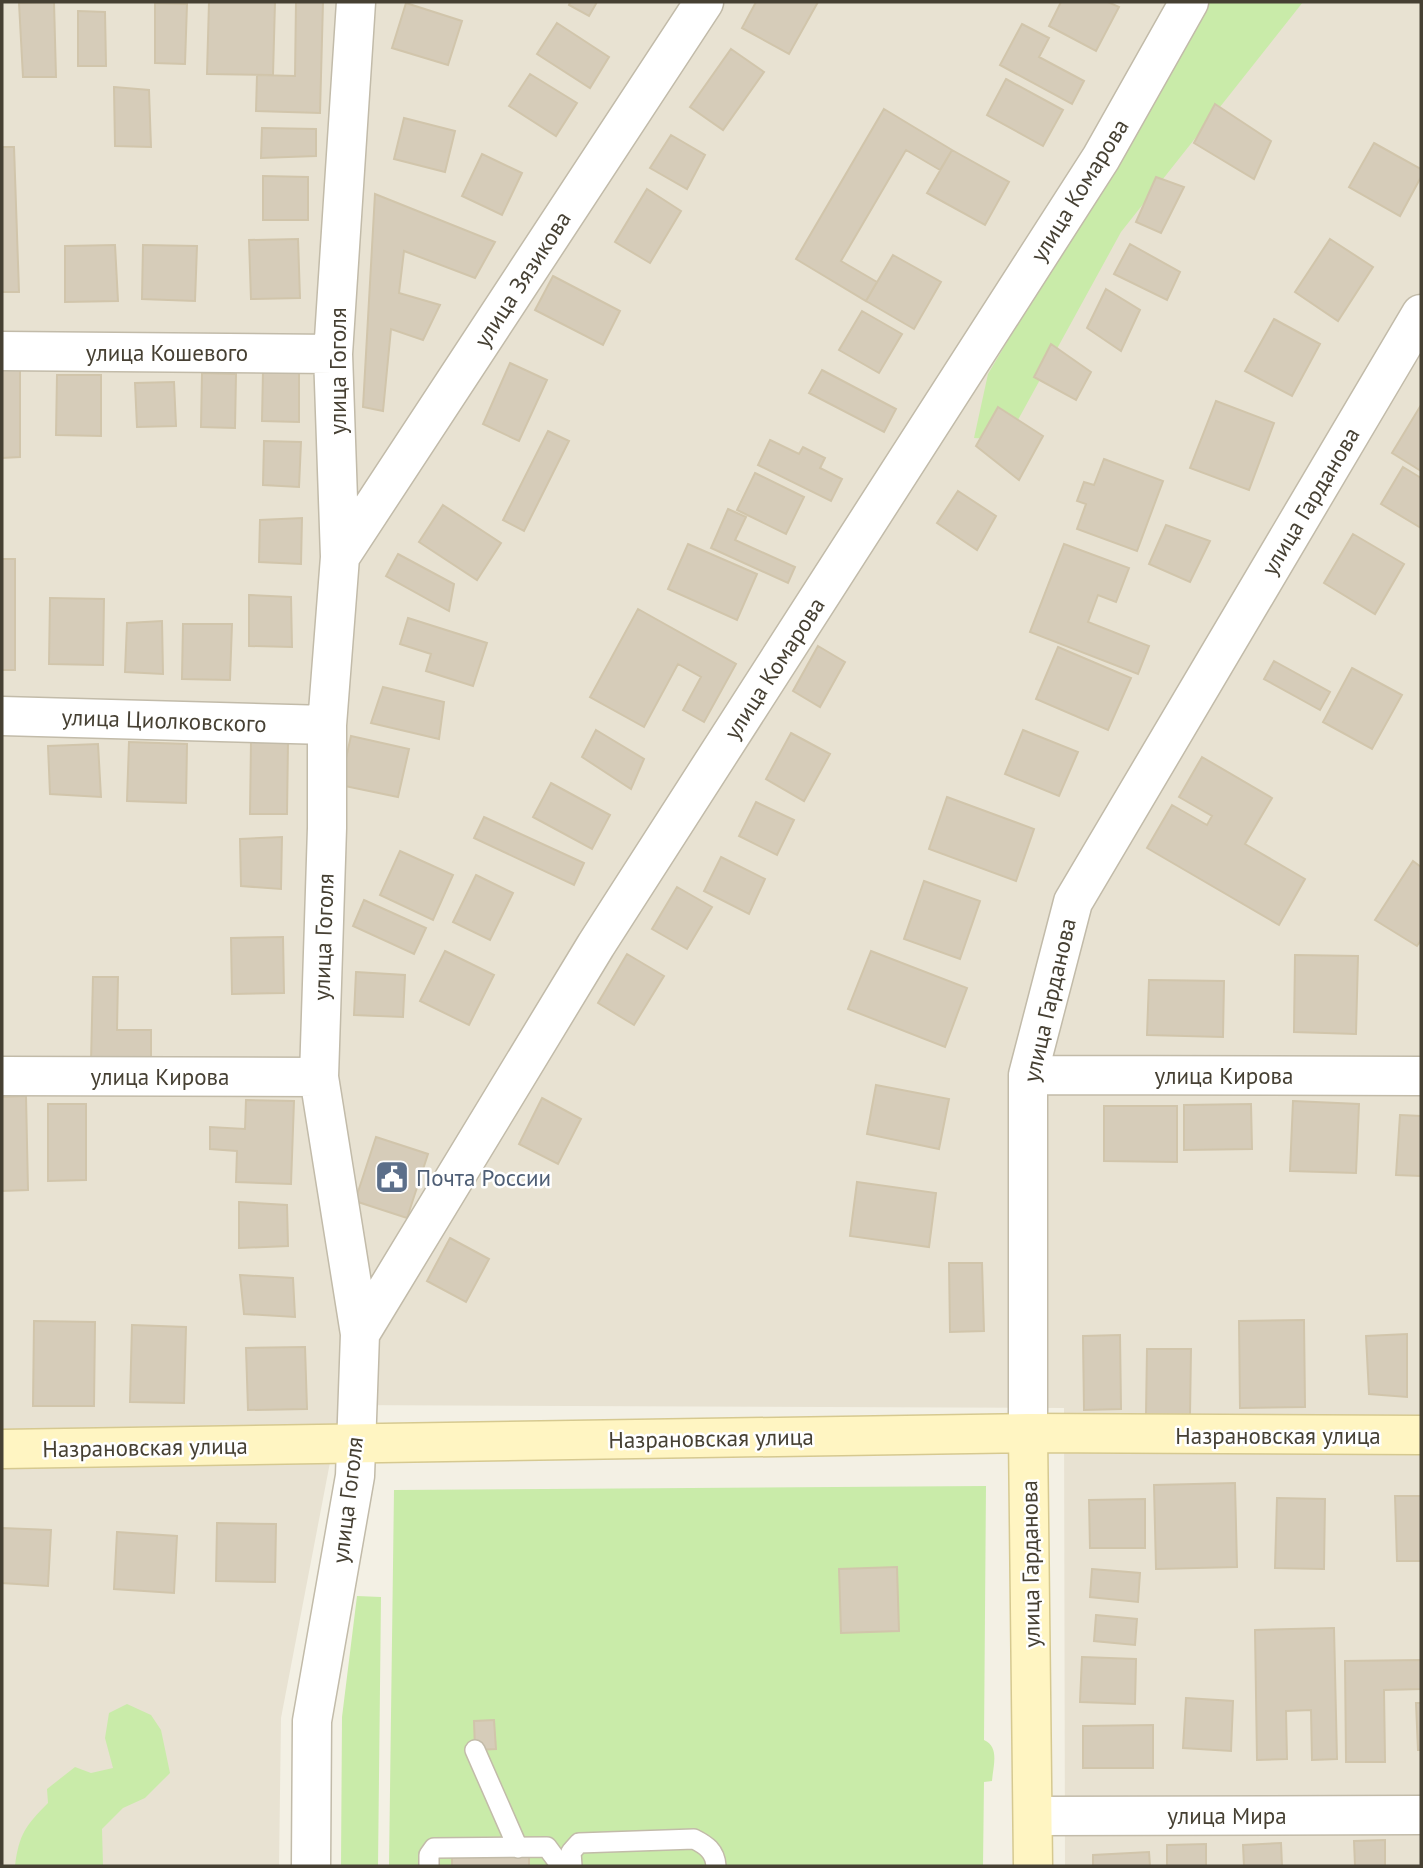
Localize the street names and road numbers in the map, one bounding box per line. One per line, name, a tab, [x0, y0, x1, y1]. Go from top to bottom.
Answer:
street label: улица Комарова	[1023, 113, 1135, 267]
street label: улица Зязикова	[467, 205, 577, 353]
street label: улица Гоголя	[323, 307, 352, 435]
street label: улица Кошевого	[86, 338, 248, 367]
street label: улица Гарданова	[1254, 422, 1366, 580]
street label: улица Комарова	[717, 592, 831, 744]
street label: улица Циолковского	[61, 702, 267, 738]
street label: улица Гоголя	[306, 873, 340, 1001]
street label: улица Гарданова	[1016, 915, 1082, 1085]
street label: улица Кирова	[1155, 1061, 1293, 1090]
street label: улица Кирова	[91, 1062, 229, 1091]
street label: Назрановская улица	[1175, 1421, 1381, 1450]
street label: Назрановская улица	[608, 1422, 814, 1454]
street label: Назрановская улица	[42, 1431, 248, 1463]
street label: улица Гоголя	[325, 1435, 369, 1565]
street label: улица Гарданова	[1014, 1480, 1046, 1648]
street label: улица Мира	[1167, 1801, 1287, 1830]

